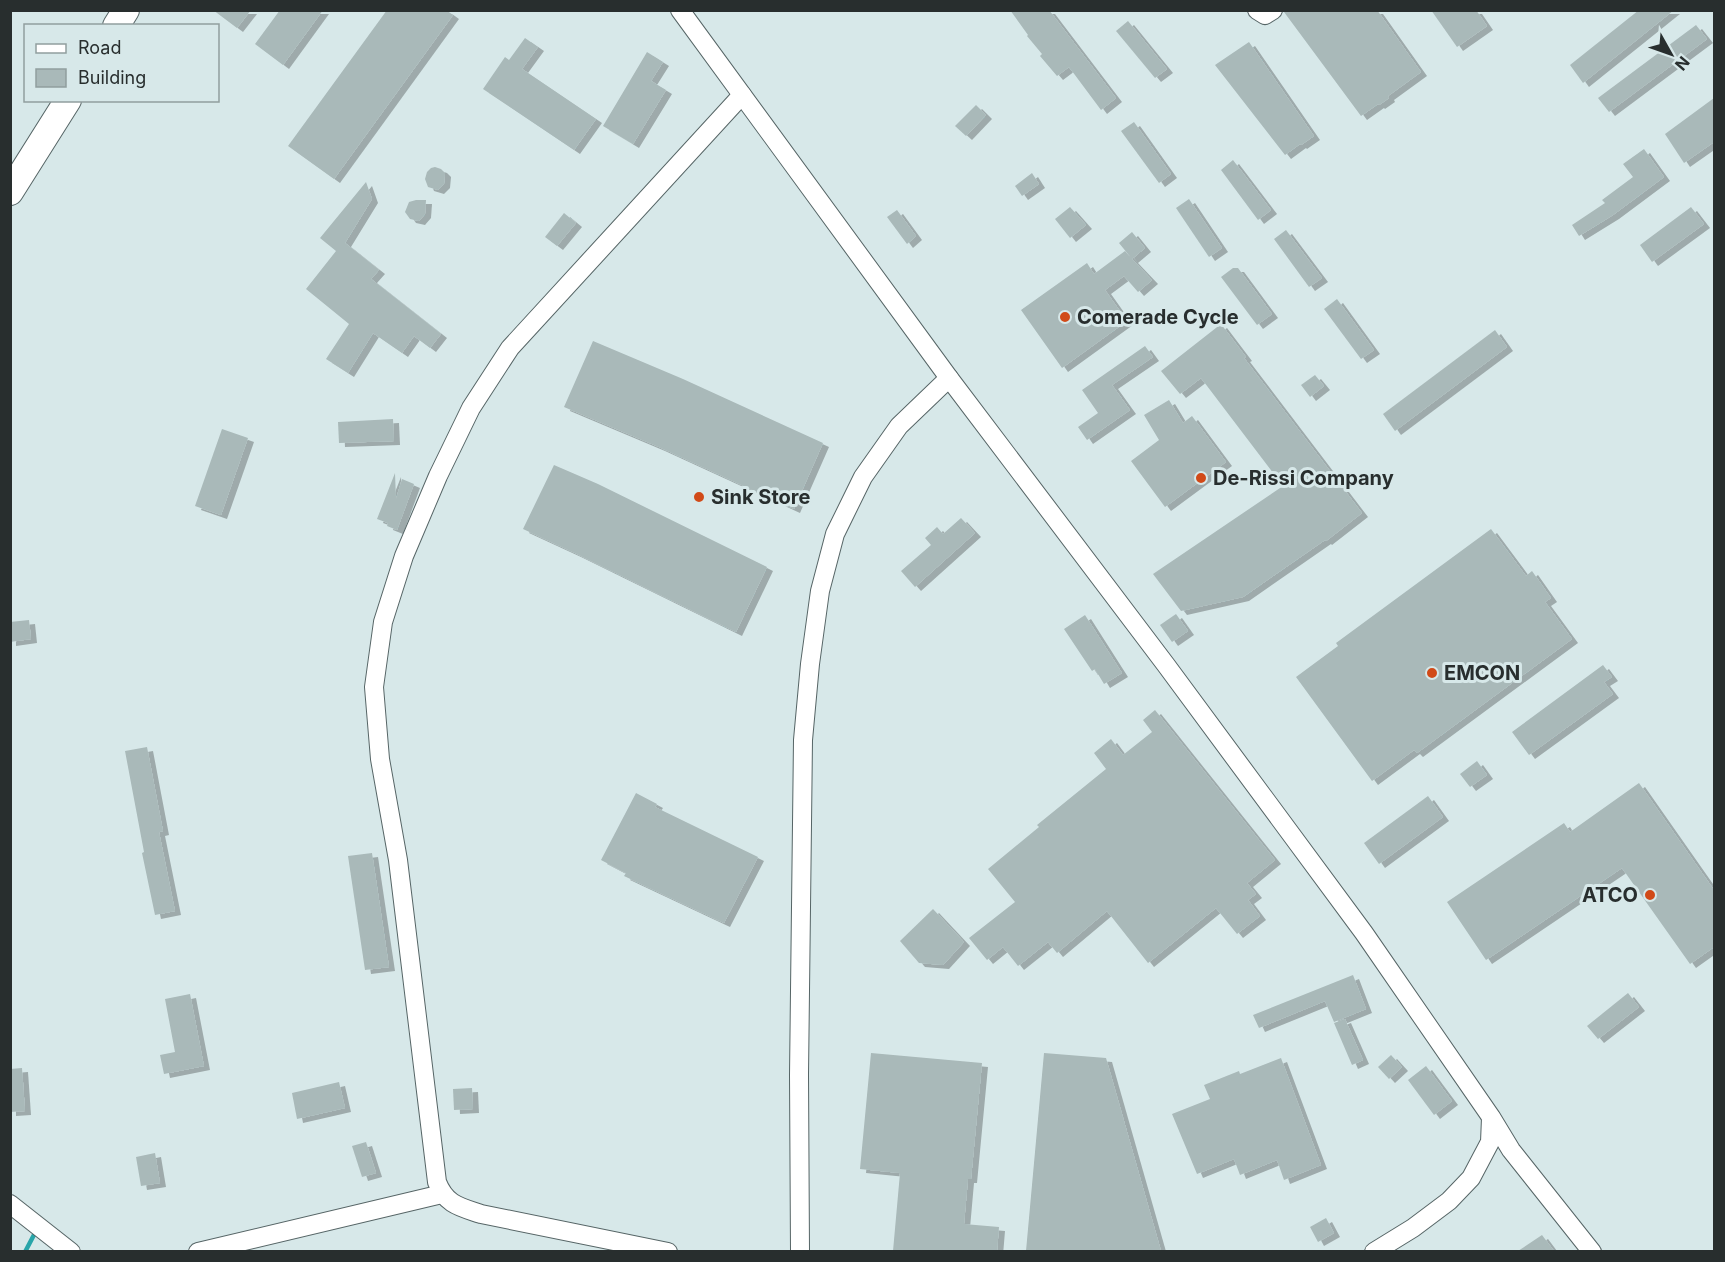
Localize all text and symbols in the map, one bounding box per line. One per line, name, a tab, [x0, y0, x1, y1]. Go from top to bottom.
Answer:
legend	[24, 24, 219, 102]
north arrow	[1641, 24, 1701, 84]
text: Road	[78, 37, 121, 58]
text: N	[1671, 53, 1694, 75]
text: Building	[78, 67, 146, 88]
place label: Comerade Cycle	[1077, 305, 1239, 329]
marker: Comerade Cycle	[1058, 310, 1072, 324]
place label: De-Rissi Company	[1213, 466, 1394, 490]
marker: De-Rissi Company	[1194, 471, 1208, 485]
place label: Sink Store	[711, 485, 810, 509]
marker: Sink Store	[692, 490, 706, 504]
place label: EMCON	[1444, 661, 1520, 685]
marker: EMCON	[1425, 666, 1439, 680]
place label: ATCO	[1582, 883, 1638, 907]
marker: ATCO	[1643, 888, 1657, 902]

